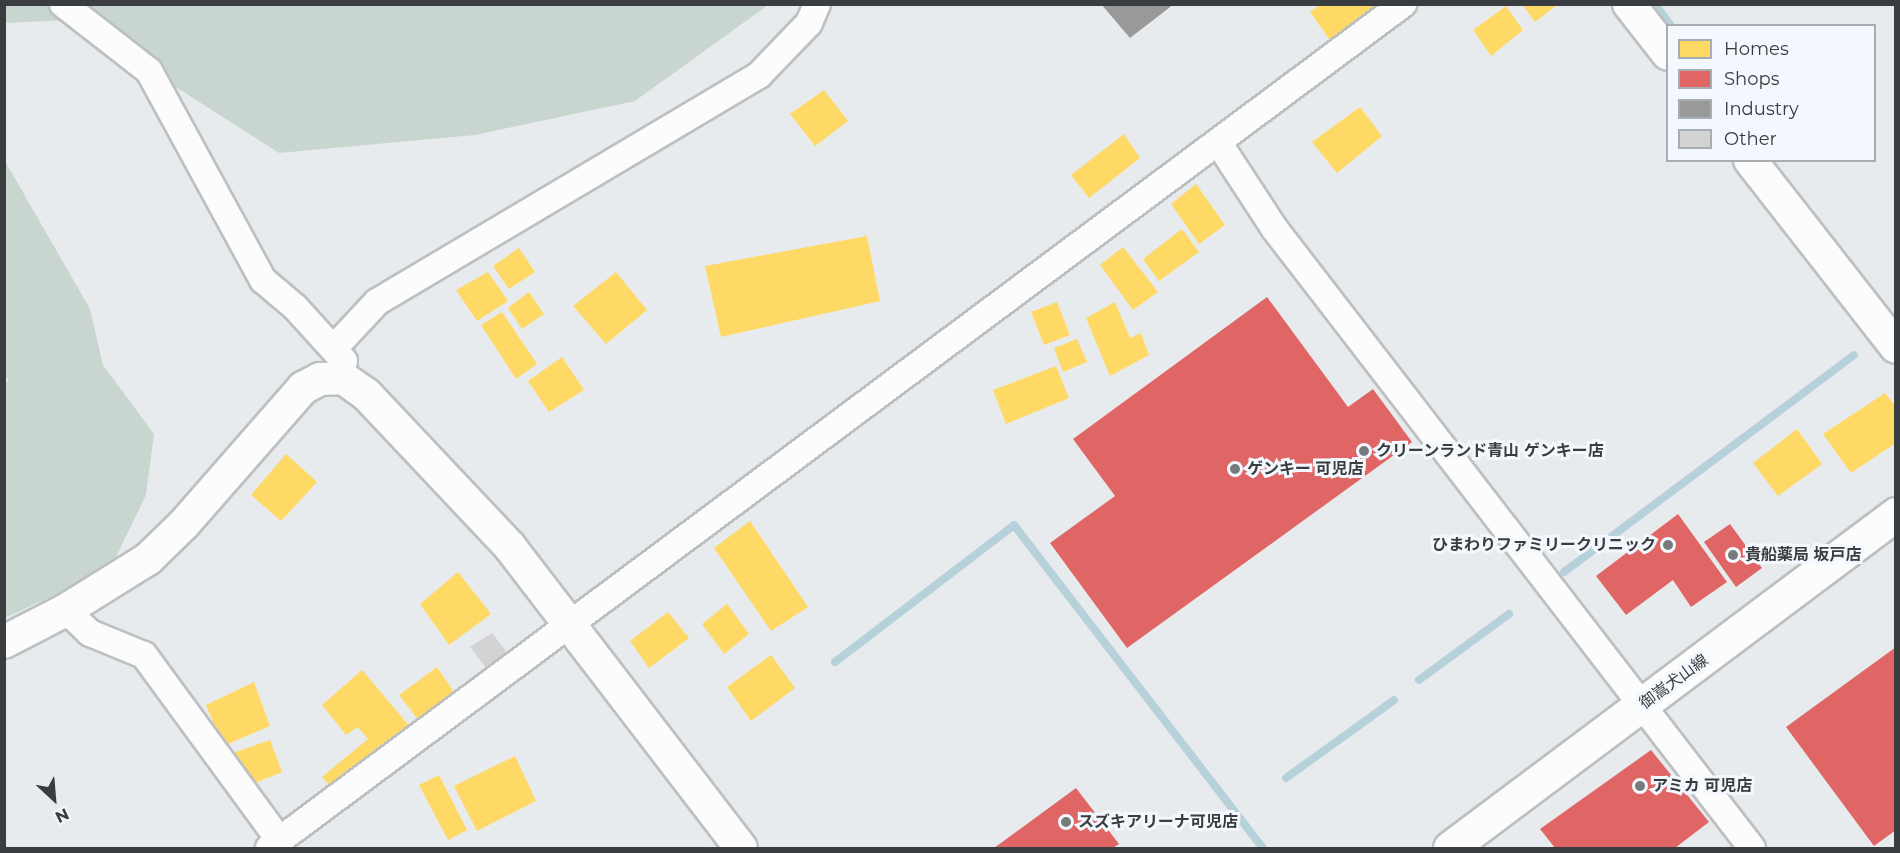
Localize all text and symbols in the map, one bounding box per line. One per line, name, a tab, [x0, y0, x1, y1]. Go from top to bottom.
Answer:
legend	[1666, 24, 1876, 162]
text: Homes	[1724, 38, 1789, 60]
text: Shops	[1724, 68, 1780, 90]
text: Industry	[1724, 98, 1799, 120]
text: Other	[1724, 128, 1777, 150]
place label: クリーンランド青山 ゲンキー店	[1376, 441, 1605, 461]
marker: クリーンランド青山 ゲンキー店	[1357, 444, 1371, 458]
place label: ゲンキー 可児店	[1247, 459, 1364, 479]
marker: ゲンキー 可児店	[1228, 462, 1242, 476]
place label: ひまわりファミリークリニック	[1432, 535, 1656, 555]
marker: ひまわりファミリークリニック	[1661, 538, 1675, 552]
place label: 貴船薬局 坂戸店	[1745, 545, 1862, 565]
marker: 貴船薬局 坂戸店	[1726, 548, 1740, 562]
street label: 御嵩犬山線	[1636, 651, 1712, 713]
north arrow	[24, 769, 84, 829]
place label: アミカ 可児店	[1652, 776, 1753, 796]
marker: アミカ 可児店	[1633, 779, 1647, 793]
text: N	[52, 804, 72, 827]
place label: スズキアリーナ可児店	[1078, 812, 1238, 832]
marker: スズキアリーナ可児店	[1059, 815, 1073, 829]

